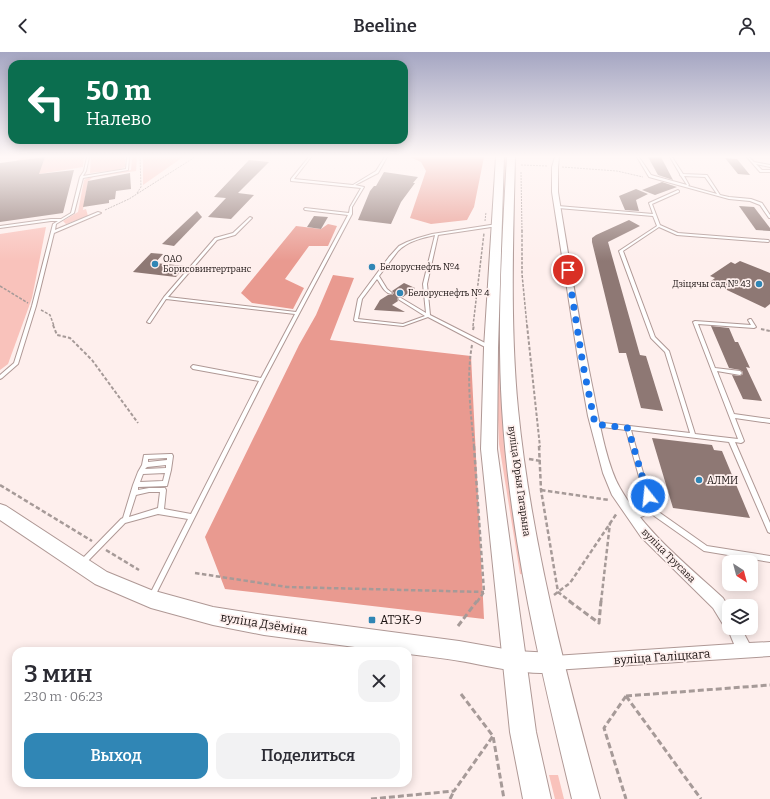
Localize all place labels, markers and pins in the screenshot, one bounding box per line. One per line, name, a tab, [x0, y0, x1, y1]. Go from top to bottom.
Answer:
pin	[551, 253, 585, 287]
place label: ОАО Борисовинтертранс	[163, 254, 252, 274]
marker: ОАО Борисовинтертранс	[150, 259, 160, 269]
marker: Белоруснефть №4	[367, 262, 377, 272]
place label: Белоруснефть №4	[380, 262, 460, 272]
place label: Дзіцячы сад № 43	[672, 279, 751, 289]
marker: Дзіцячы сад № 43	[754, 279, 764, 289]
marker: Белоруснефть № 4	[395, 288, 405, 298]
place label: Белоруснефть № 4	[408, 288, 490, 298]
marker: АЛМИ	[694, 475, 704, 485]
place label: АЛМИ	[707, 475, 738, 487]
place label: АТЭК-9	[380, 613, 422, 627]
marker: АТЭК-9	[367, 615, 377, 625]

